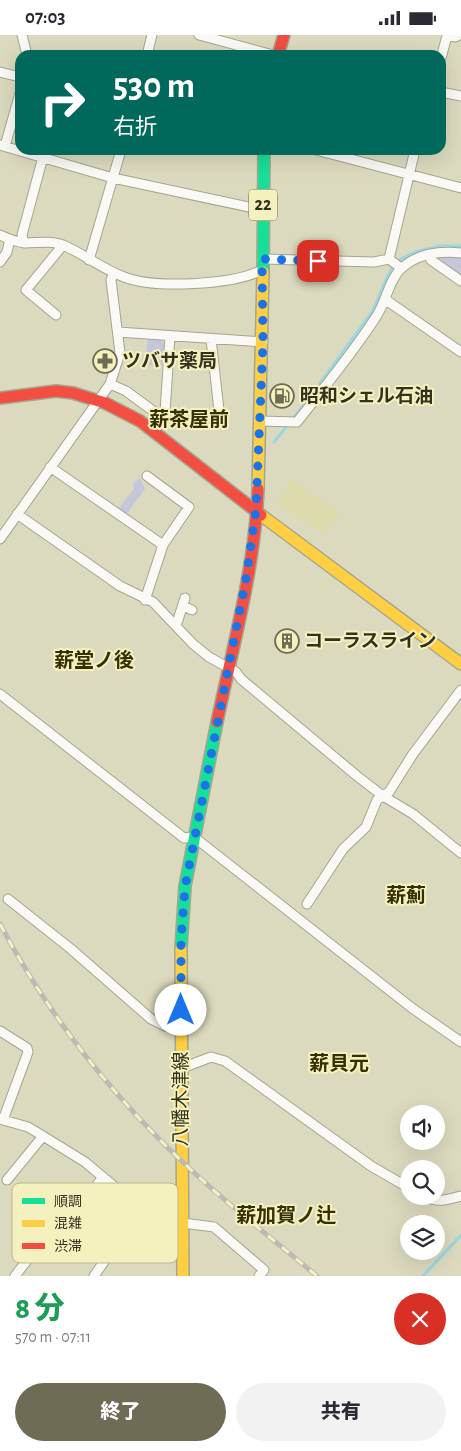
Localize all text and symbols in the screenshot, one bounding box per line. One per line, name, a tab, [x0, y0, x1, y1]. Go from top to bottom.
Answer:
text: 07:03	[25, 8, 66, 27]
text: 530 m	[113, 69, 195, 104]
icon: right	[30, 70, 95, 135]
text: 右折	[113, 116, 157, 138]
road number: 22	[249, 189, 277, 221]
pin	[297, 240, 339, 282]
icon: arrive	[304, 247, 332, 275]
pharmacy icon: ツバサ薬局	[92, 348, 118, 374]
place label: ツバサ薬局	[122, 350, 217, 371]
fuel station icon: 昭和シェル石油	[269, 383, 295, 409]
place label: 昭和シェル石油	[300, 386, 433, 406]
district label: 薪茶屋前	[149, 408, 229, 430]
building icon: コーラスライン	[274, 628, 300, 654]
place label: コーラスライン	[304, 631, 437, 651]
district label: 薪堂ノ後	[54, 649, 134, 671]
district label: 薪薊	[386, 885, 426, 906]
position arrow	[154, 983, 206, 1035]
street label: 八幡木津線	[171, 1051, 191, 1147]
district label: 薪貝元	[309, 1053, 369, 1074]
map controls	[400, 1105, 445, 1260]
button: sound	[400, 1105, 445, 1150]
button: search	[400, 1160, 445, 1205]
legend	[12, 1183, 178, 1263]
text: 順調	[54, 1195, 82, 1209]
district label: 薪加賀ノ辻	[236, 1205, 336, 1226]
text: 混雑	[54, 1215, 82, 1231]
button: layers	[400, 1215, 445, 1260]
text: 渋滞	[54, 1239, 82, 1254]
button: close	[394, 1293, 446, 1345]
text: 8 分	[15, 1294, 64, 1324]
text: 570 m · 07:11	[15, 1329, 91, 1345]
button: 終了	[15, 1383, 226, 1441]
button: 共有	[236, 1383, 446, 1441]

